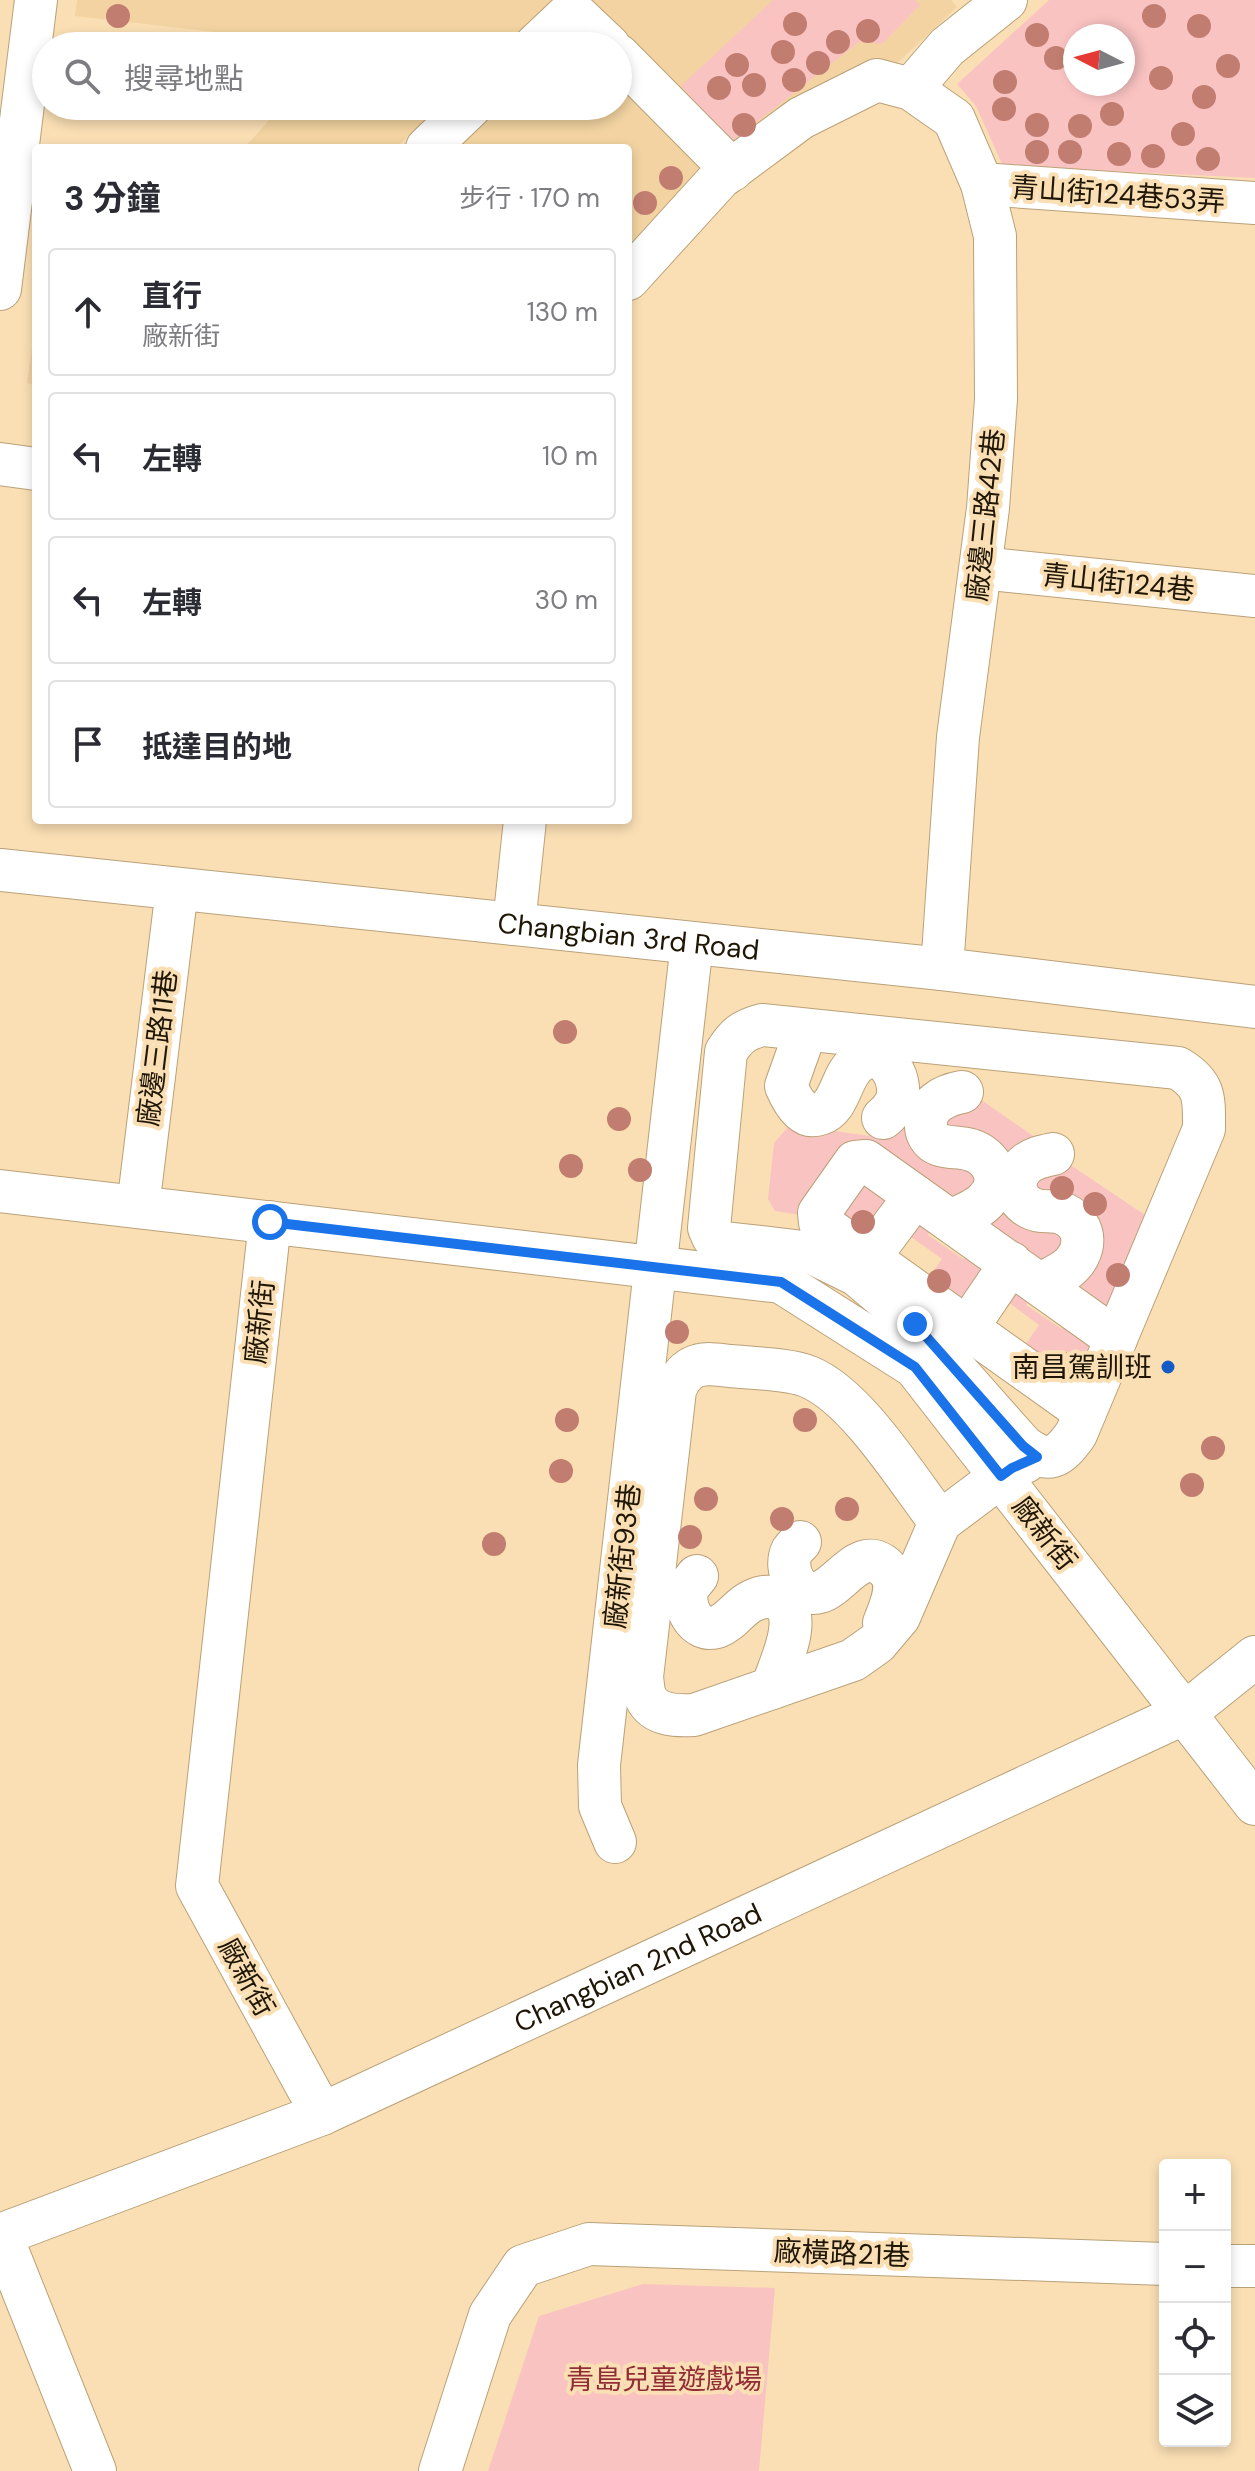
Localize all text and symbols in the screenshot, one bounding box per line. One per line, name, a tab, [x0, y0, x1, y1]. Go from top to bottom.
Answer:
north arrow	[1063, 24, 1135, 96]
search box	[32, 32, 632, 120]
icon: search	[60, 54, 104, 98]
text: 搜尋地點	[124, 59, 244, 98]
street label: 青山街124巷53弄	[1009, 169, 1227, 220]
text: 3 分鐘	[64, 176, 161, 221]
text: 步行 · 170 m	[460, 181, 600, 215]
text: 直行	[142, 276, 202, 315]
icon: ahead	[66, 290, 110, 334]
text: 130 m	[527, 295, 598, 329]
text: 廠新街	[142, 319, 220, 353]
street label: 廠邊三路42巷	[958, 427, 1013, 603]
icon: left	[66, 434, 110, 478]
text: 左轉	[142, 439, 202, 478]
text: 10 m	[542, 439, 598, 473]
street label: 青山街124巷	[1040, 556, 1196, 609]
icon: left	[66, 578, 110, 622]
text: 左轉	[142, 583, 202, 622]
text: 30 m	[535, 583, 598, 617]
icon: arrive	[66, 722, 110, 766]
text: 抵達目的地	[142, 727, 292, 766]
street label: Changbian 3rd Road	[496, 904, 761, 969]
street label: 廠邊三路11巷	[130, 968, 185, 1128]
route start	[252, 1204, 288, 1240]
street label: 廠新街	[237, 1278, 282, 1366]
route end	[897, 1306, 933, 1342]
place label: 南昌駕訓班	[1012, 1349, 1152, 1386]
marker: 南昌駕訓班	[1159, 1358, 1177, 1376]
street label: 廠新街93巷	[596, 1482, 649, 1630]
street label: 廠新街	[1004, 1489, 1085, 1578]
street label: Changbian 2nd Road	[508, 1894, 767, 2041]
street label: 廠新街	[210, 1932, 283, 2023]
map controls	[1159, 2159, 1231, 2447]
button: +	[1159, 2159, 1231, 2231]
button: −	[1159, 2231, 1231, 2303]
street label: 廠橫路21巷	[773, 2233, 911, 2274]
button: locate	[1159, 2303, 1231, 2375]
park label: 青島兒童遊戲場	[566, 2361, 762, 2398]
button: layers	[1159, 2375, 1231, 2447]

